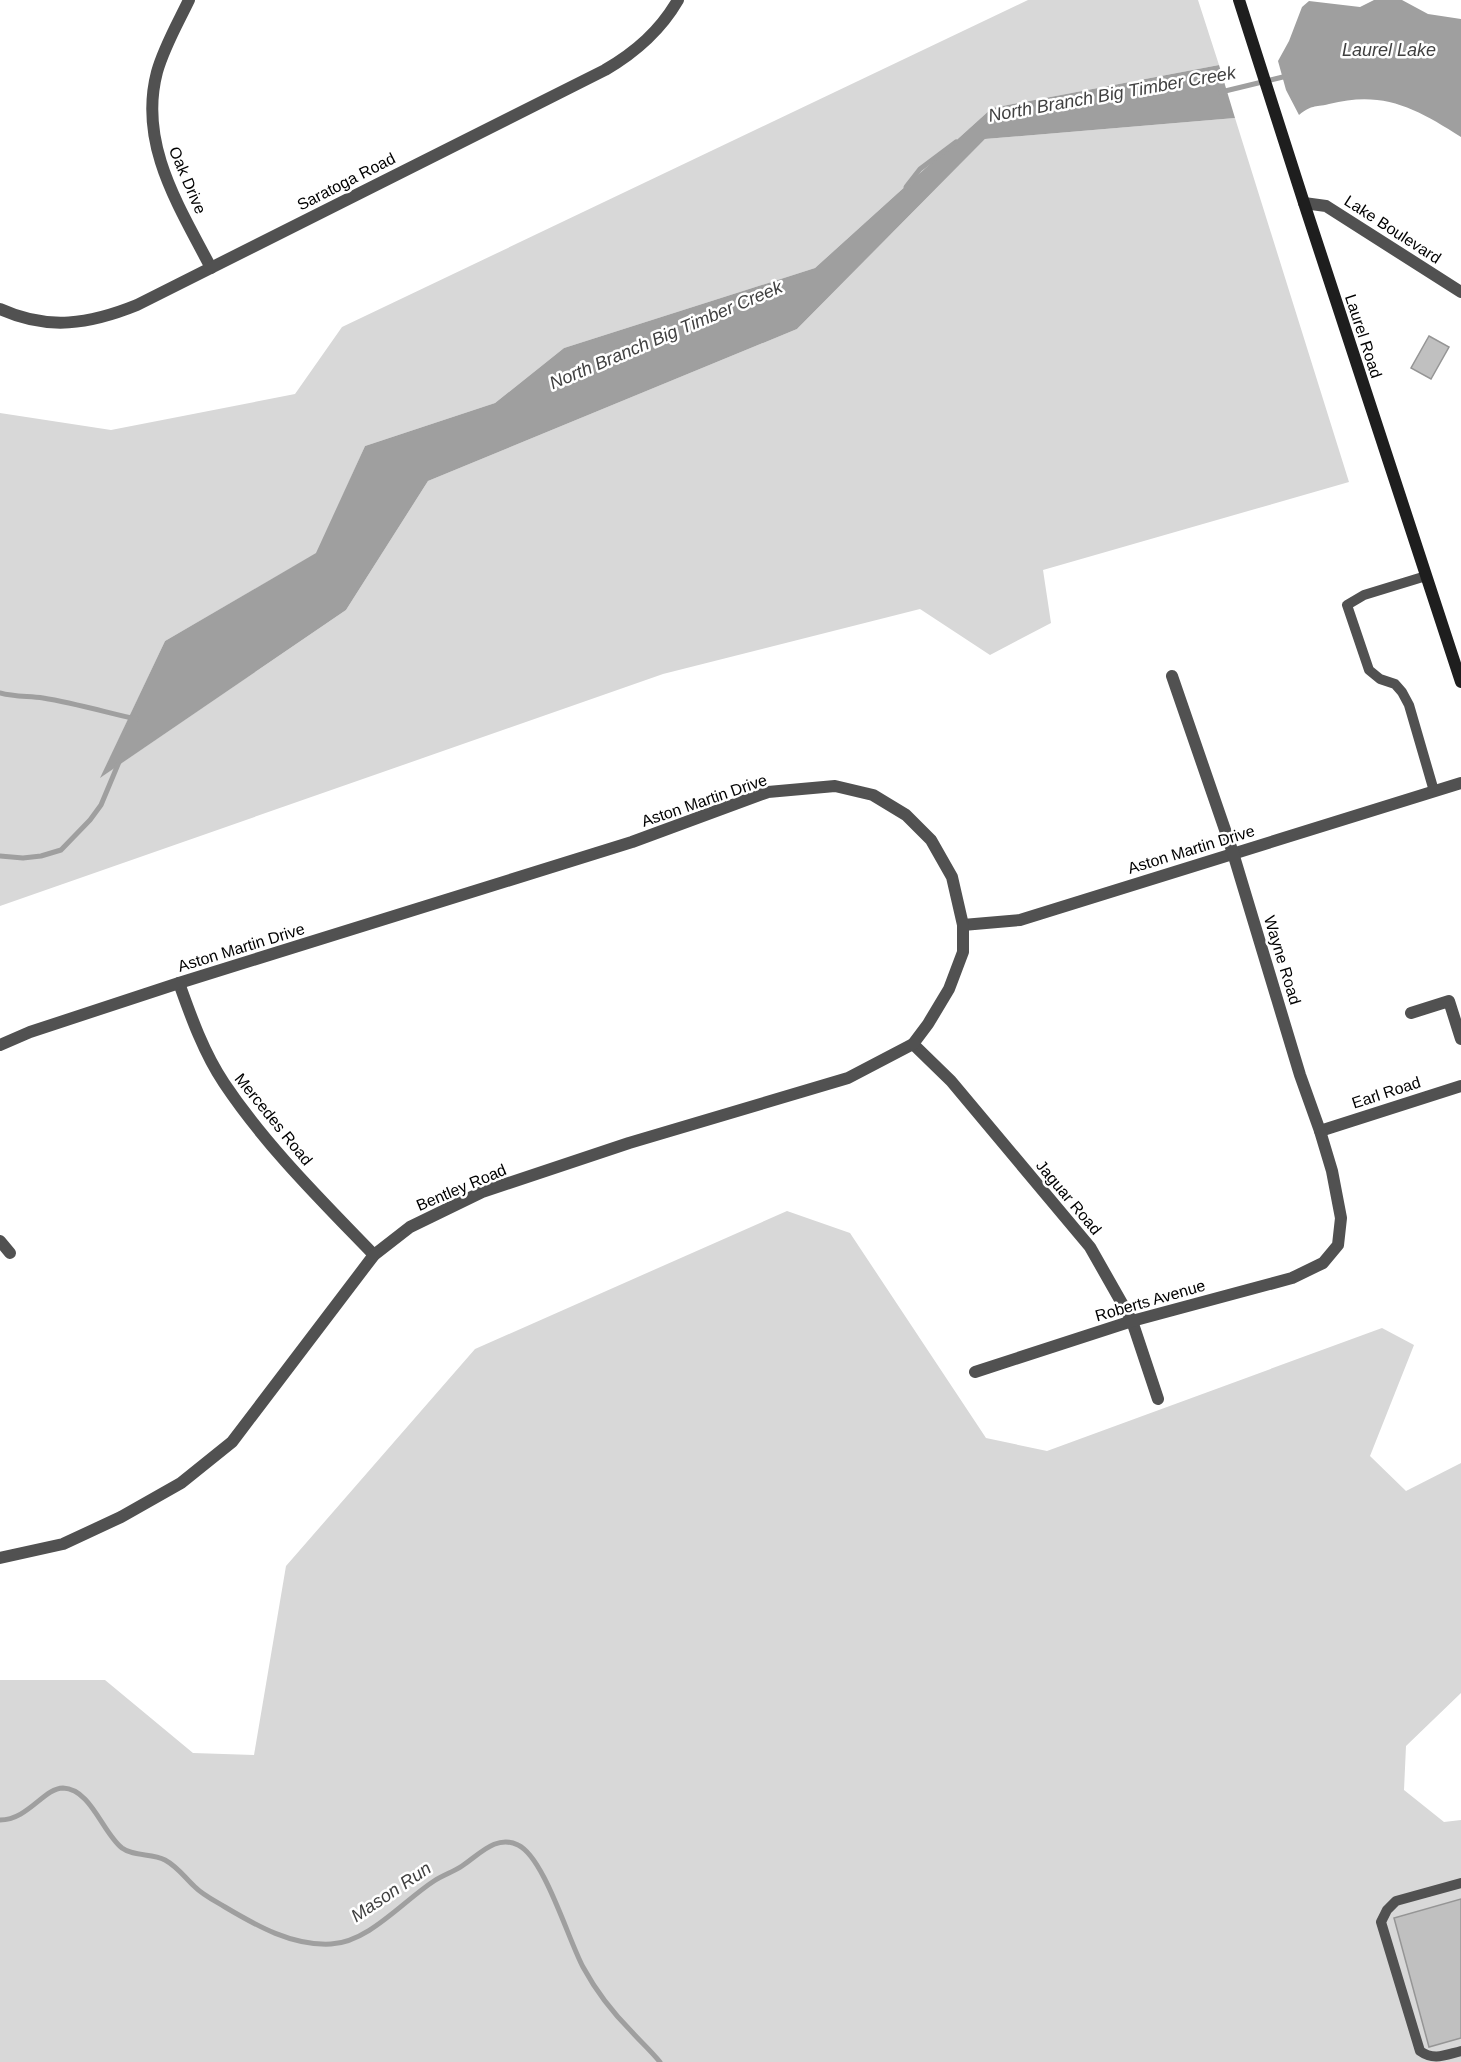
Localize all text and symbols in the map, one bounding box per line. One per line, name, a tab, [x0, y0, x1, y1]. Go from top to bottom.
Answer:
water label: Laurel Lake	[1342, 40, 1436, 60]
water label: North Branch Big Timber Creek	[987, 62, 1238, 126]
street label: Oak Drive	[166, 144, 209, 216]
street label: Saratoga Road	[294, 149, 398, 213]
street label: Lake Boulevard	[1341, 192, 1444, 267]
water label: North Branch Big Timber Creek	[547, 276, 786, 393]
street label: Laurel Road	[1342, 292, 1385, 380]
street label: Aston Martin Drive	[639, 771, 769, 830]
street label: Aston Martin Drive	[1126, 822, 1257, 877]
street label: Wayne Road	[1261, 914, 1304, 1007]
street label: Aston Martin Drive	[176, 920, 307, 975]
street label: Mercedes Road	[231, 1070, 316, 1169]
street label: Earl Road	[1350, 1073, 1423, 1112]
street label: Jaguar Road	[1033, 1157, 1105, 1238]
street label: Bentley Road	[414, 1161, 509, 1214]
street label: Roberts Avenue	[1093, 1277, 1207, 1324]
water label: Mason Run	[347, 1858, 435, 1926]

